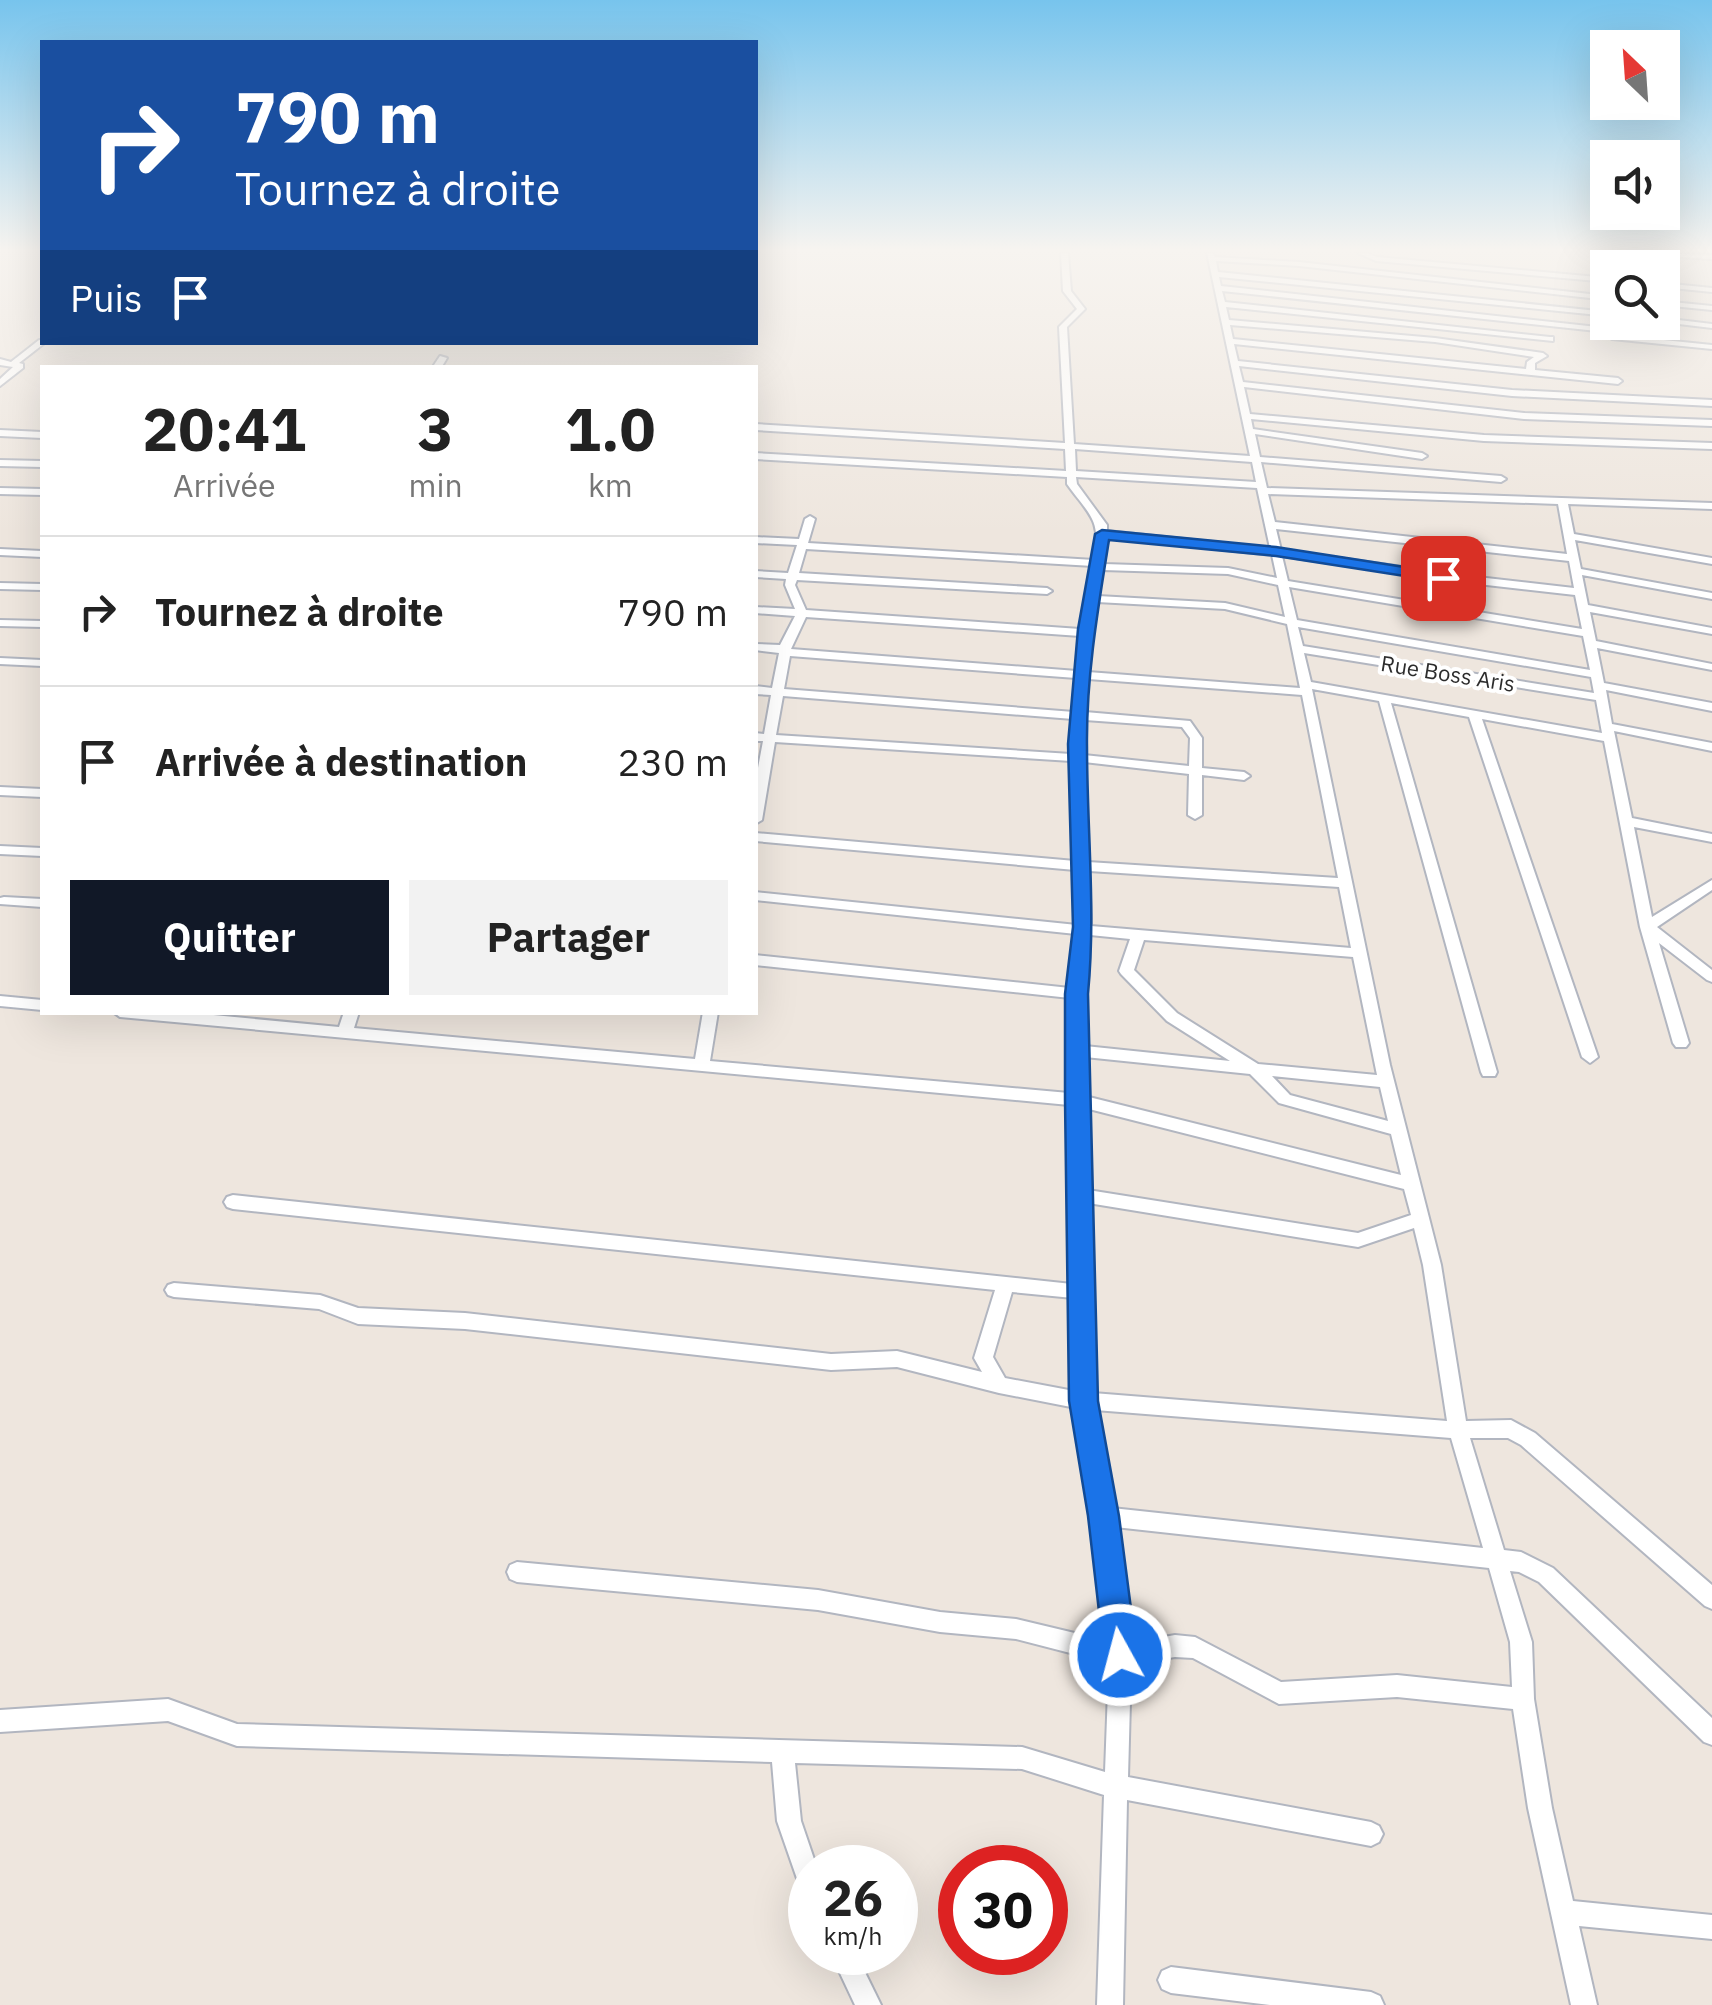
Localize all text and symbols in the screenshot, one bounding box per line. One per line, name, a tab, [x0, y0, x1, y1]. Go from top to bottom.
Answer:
north arrow	[1590, 30, 1680, 120]
map controls	[1590, 30, 1680, 340]
text: 790 m	[235, 71, 440, 162]
icon: right	[70, 80, 200, 210]
button: sound	[1590, 140, 1680, 230]
text: Tournez à droite	[235, 159, 560, 217]
button: search	[1590, 250, 1680, 340]
icon: arrive	[163, 270, 218, 325]
text: Puis	[70, 273, 143, 322]
text: 20:41	[142, 389, 306, 468]
text: 3	[418, 389, 454, 468]
text: 1.0	[565, 389, 656, 468]
text: Arrivée	[173, 464, 276, 506]
text: min	[409, 464, 463, 506]
text: km	[588, 464, 633, 506]
pin	[1401, 536, 1486, 621]
icon: arrive	[1416, 551, 1471, 606]
icon: right	[70, 584, 125, 639]
text: Tournez à droite	[155, 587, 444, 636]
text: 790 m	[617, 587, 728, 636]
street label: Rue Boss Aris	[1379, 648, 1517, 698]
icon: arrive	[70, 734, 125, 789]
text: Arrivée à destination	[155, 737, 527, 786]
text: 230 m	[617, 737, 728, 786]
button: Quitter	[70, 880, 389, 995]
button: Partager	[409, 880, 728, 995]
position arrow	[1068, 1603, 1172, 1707]
speed limit sign: 30	[938, 1845, 1068, 1975]
text: 26	[823, 1865, 883, 1930]
text: km/h	[824, 1919, 882, 1952]

